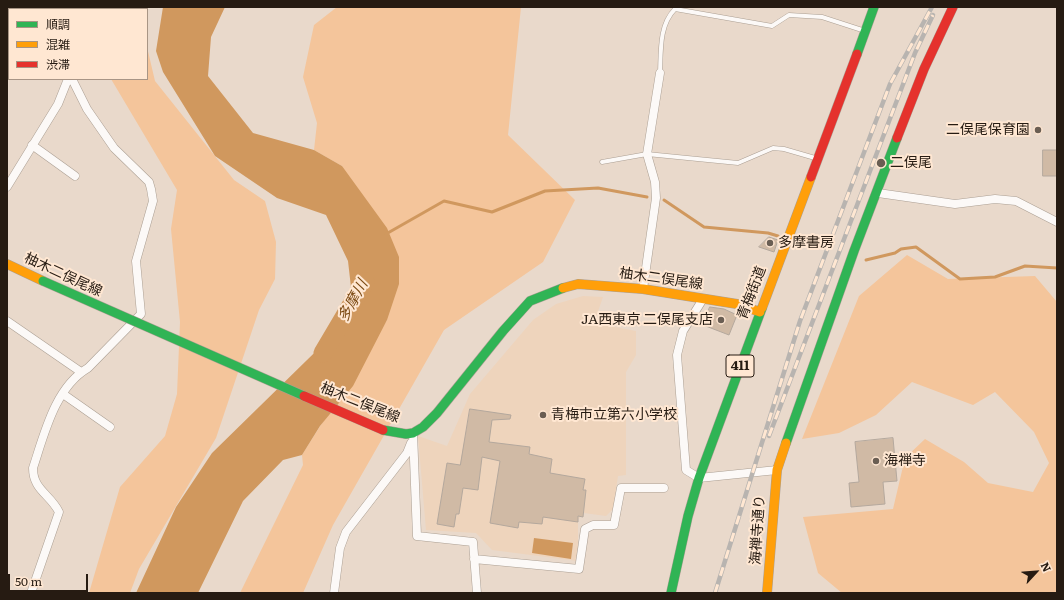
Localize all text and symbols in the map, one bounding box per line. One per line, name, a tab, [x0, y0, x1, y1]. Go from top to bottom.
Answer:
legend	[8, 8, 148, 80]
text: 順調	[46, 15, 70, 33]
text: 混雑	[46, 35, 70, 53]
text: 渋滞	[46, 55, 70, 73]
place label: 二俣尾保育園	[946, 122, 1030, 138]
marker: 二俣尾保育園	[1033, 125, 1043, 135]
place label: 二俣尾	[890, 155, 932, 171]
marker: 二俣尾	[875, 157, 887, 169]
place label: 多摩書房	[778, 235, 834, 251]
marker: 多摩書房	[765, 238, 775, 248]
street label: 柚木二俣尾線	[21, 250, 105, 300]
street label: 青梅街道	[734, 264, 770, 322]
street label: 柚木二俣尾線	[618, 265, 704, 293]
water label: 多摩川	[334, 277, 372, 325]
place label: JA西東京 二俣尾支店	[581, 312, 713, 328]
marker: JA西東京 二俣尾支店	[716, 315, 726, 325]
road number: 411	[726, 355, 754, 377]
street label: 柚木二俣尾線	[318, 379, 402, 427]
place label: 青梅市立第六小学校	[551, 407, 677, 423]
marker: 青梅市立第六小学校	[538, 410, 548, 420]
place label: 海禅寺	[884, 453, 926, 469]
marker: 海禅寺	[871, 456, 881, 466]
street label: 海禅寺通り	[747, 494, 769, 566]
north arrow	[1016, 552, 1056, 592]
text: N	[1038, 559, 1056, 574]
scale bar	[10, 566, 90, 592]
text: 50 m	[15, 572, 42, 590]

